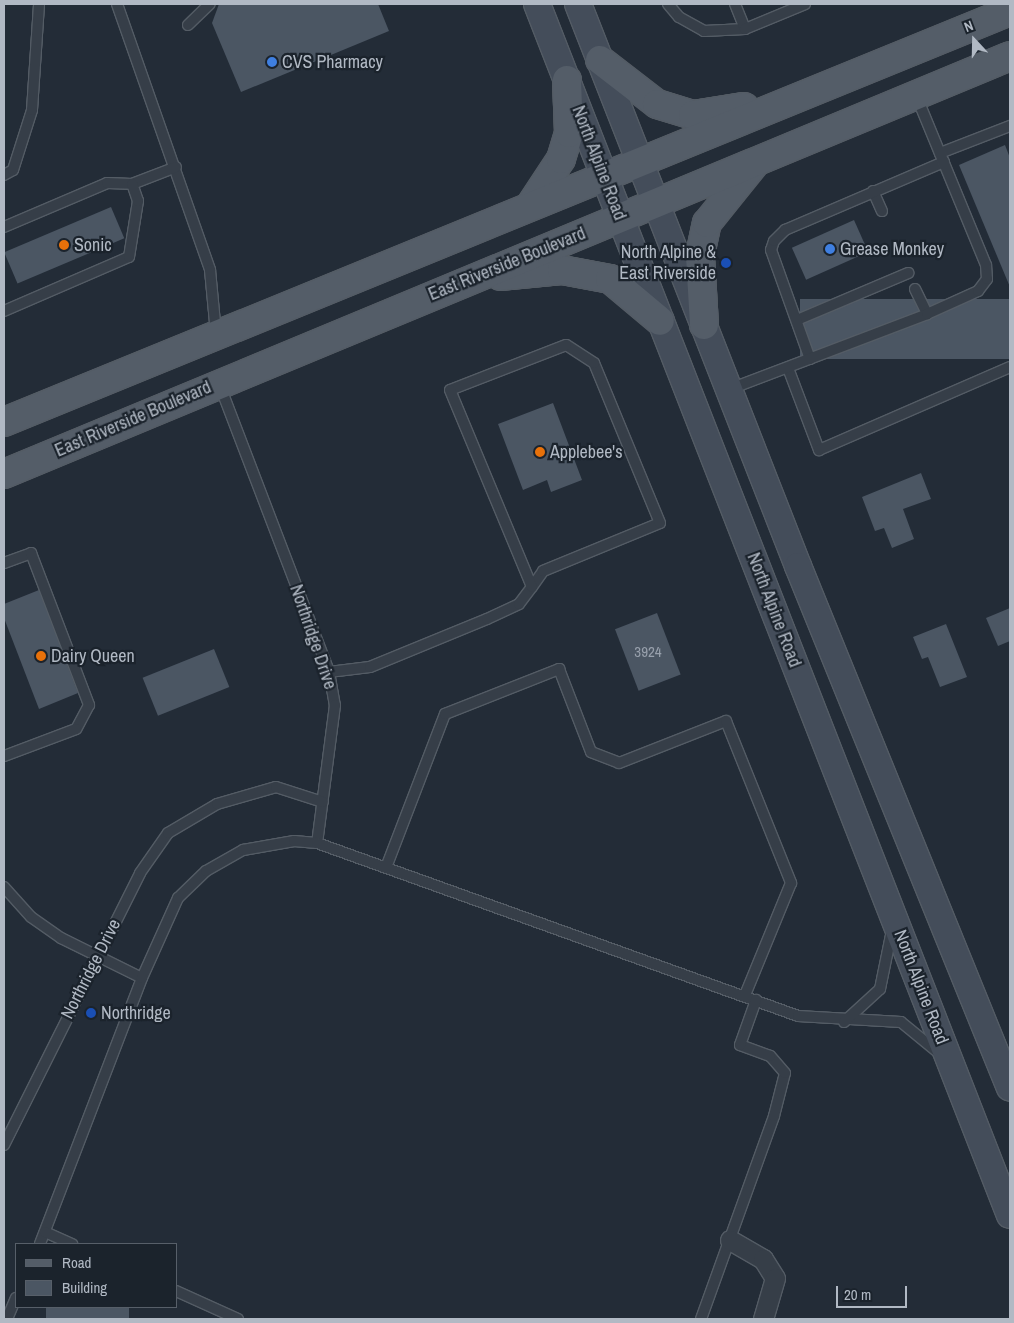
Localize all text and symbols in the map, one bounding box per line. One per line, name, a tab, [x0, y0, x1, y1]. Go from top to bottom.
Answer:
north arrow	[949, 15, 999, 65]
text: N	[962, 16, 976, 36]
place label: CVS Pharmacy	[282, 51, 383, 73]
marker: CVS Pharmacy	[266, 56, 278, 68]
street label: North Alpine Road	[567, 102, 631, 224]
street label: East Riverside Boulevard	[425, 223, 589, 305]
place label: Sonic	[74, 234, 112, 256]
place label: Grease Monkey	[840, 238, 944, 260]
marker: Sonic	[58, 239, 70, 251]
place label: North Alpine & East Riverside	[619, 242, 716, 284]
marker: Grease Monkey	[824, 243, 836, 255]
marker: North Alpine & East Riverside	[720, 257, 732, 269]
street label: East Riverside Boulevard	[52, 376, 214, 462]
place label: Applebee's	[550, 441, 623, 463]
marker: Applebee's	[534, 446, 546, 458]
street label: North Alpine Road	[742, 549, 806, 671]
street label: Northridge Drive	[285, 582, 341, 692]
house number: 3924	[634, 643, 662, 661]
place label: Dairy Queen	[51, 645, 135, 667]
marker: Dairy Queen	[35, 650, 47, 662]
street label: Northridge Drive	[57, 915, 125, 1023]
street label: North Alpine Road	[889, 926, 953, 1048]
place label: Northridge	[101, 1002, 171, 1024]
marker: Northridge	[85, 1007, 97, 1019]
legend	[15, 1243, 178, 1308]
text: Road	[62, 1252, 91, 1273]
scale bar	[839, 1276, 910, 1308]
text: Building	[62, 1277, 107, 1298]
text: 20 m	[844, 1284, 871, 1305]

